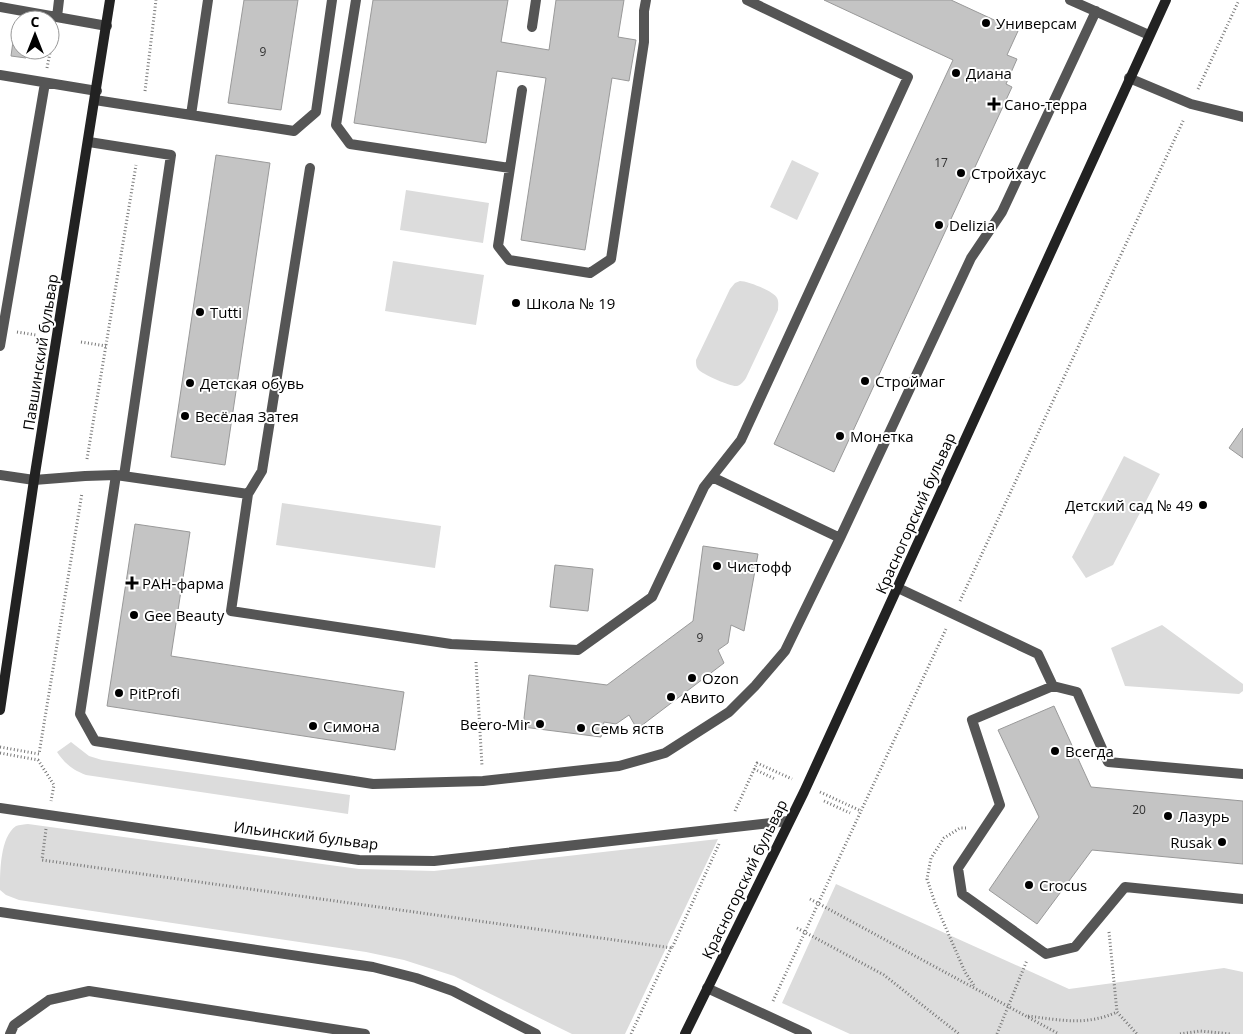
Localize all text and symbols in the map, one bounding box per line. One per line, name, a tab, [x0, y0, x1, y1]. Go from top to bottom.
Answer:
north arrow	[10, 10, 60, 60]
text: С	[31, 12, 40, 31]
place label: Универсам	[996, 13, 1077, 33]
marker: Универсам	[980, 17, 992, 29]
house number: 9	[260, 43, 267, 60]
place label: Диана	[966, 63, 1012, 83]
marker: Диана	[950, 67, 962, 79]
place label: Сано-терра	[1004, 94, 1087, 114]
marker: Сано-терра	[988, 98, 1000, 110]
house number: 17	[934, 154, 948, 171]
place label: Стройхаус	[971, 163, 1046, 183]
marker: Стройхаус	[955, 167, 967, 179]
place label: Delizia	[949, 215, 995, 235]
marker: Delizia	[933, 219, 945, 231]
street label: Павшинский бульвар	[18, 272, 62, 432]
place label: Школа № 19	[526, 293, 615, 313]
marker: Школа № 19	[510, 297, 522, 309]
place label: Tutti	[210, 302, 242, 322]
marker: Tutti	[194, 306, 206, 318]
place label: Строймаг	[875, 371, 946, 391]
place label: Детская обувь	[200, 373, 304, 393]
marker: Строймаг	[859, 375, 871, 387]
marker: Детская обувь	[184, 377, 196, 389]
place label: Весёлая Затея	[195, 406, 299, 426]
marker: Весёлая Затея	[179, 410, 191, 422]
place label: Монетка	[850, 426, 914, 446]
street label: Красногорский бульвар	[870, 429, 960, 597]
marker: Монетка	[834, 430, 846, 442]
place label: Детский сад № 49	[1065, 495, 1193, 515]
marker: Детский сад № 49	[1197, 499, 1209, 511]
place label: Чистофф	[727, 556, 792, 576]
marker: Чистофф	[711, 560, 723, 572]
place label: РАН-фарма	[142, 573, 224, 593]
marker: РАН-фарма	[126, 577, 138, 589]
place label: Gee Beauty	[144, 605, 225, 625]
marker: Gee Beauty	[128, 609, 140, 621]
house number: 9	[697, 629, 704, 646]
place label: Ozon	[702, 668, 739, 688]
marker: Ozon	[686, 672, 698, 684]
place label: PitProfi	[129, 683, 180, 703]
marker: PitProfi	[113, 687, 125, 699]
place label: Авито	[681, 687, 725, 707]
marker: Авито	[665, 691, 677, 703]
place label: Beero-Mir	[460, 714, 530, 734]
place label: Симона	[323, 716, 380, 736]
marker: Beero-Mir	[534, 718, 546, 730]
place label: Семь яств	[591, 718, 664, 738]
marker: Симона	[307, 720, 319, 732]
marker: Семь яств	[575, 722, 587, 734]
place label: Всегда	[1065, 741, 1114, 761]
marker: Всегда	[1049, 745, 1061, 757]
street label: Красногорский бульвар	[697, 796, 791, 962]
house number: 20	[1132, 801, 1146, 818]
place label: Лазурь	[1178, 806, 1230, 826]
marker: Лазурь	[1162, 810, 1174, 822]
street label: Ильинский бульвар	[232, 816, 380, 854]
place label: Rusak	[1170, 832, 1212, 852]
marker: Rusak	[1216, 836, 1228, 848]
place label: Crocus	[1039, 875, 1087, 895]
marker: Crocus	[1023, 879, 1035, 891]

